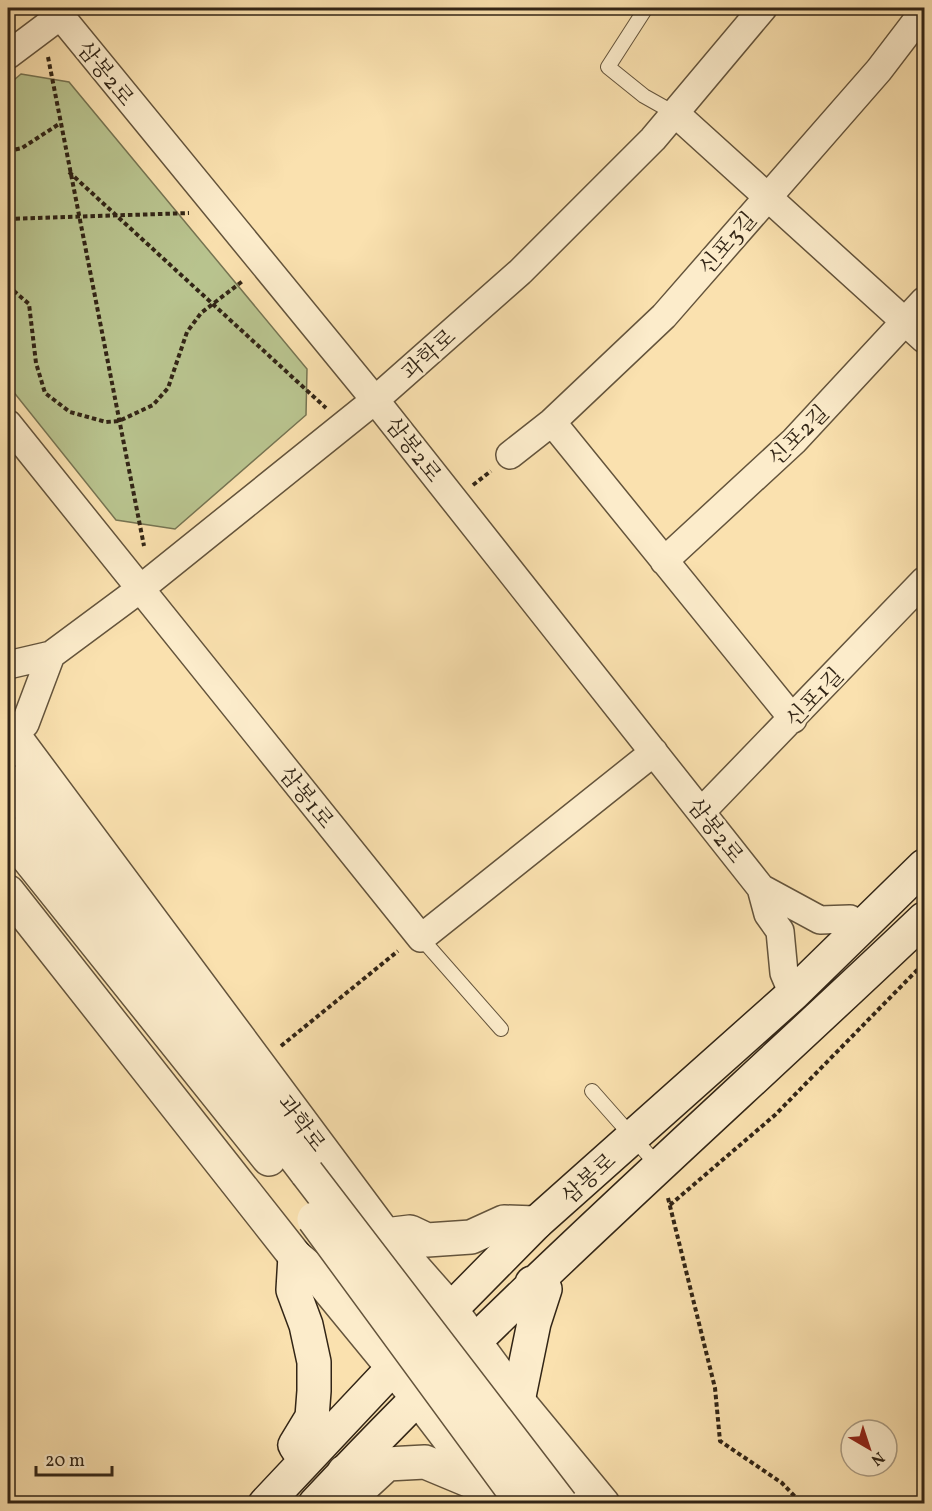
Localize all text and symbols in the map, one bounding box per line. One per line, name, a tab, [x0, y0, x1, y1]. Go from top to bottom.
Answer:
street label: 삼봉2로	[68, 35, 140, 114]
street label: 신포3길	[693, 206, 765, 283]
street label: 과학로	[396, 323, 464, 389]
street label: 신포2길	[762, 399, 837, 474]
street label: 삼봉2로	[377, 411, 448, 490]
street label: 신포1길	[780, 662, 852, 736]
street label: 삼봉1로	[270, 761, 340, 836]
street label: 삼봉2로	[679, 792, 750, 871]
street label: 과학로	[268, 1090, 332, 1159]
street label: 삼봉로	[556, 1147, 624, 1213]
north arrow	[839, 1418, 899, 1478]
scale bar	[36, 1439, 112, 1477]
text: N	[865, 1446, 889, 1471]
text: 20 m	[45, 1449, 85, 1474]

